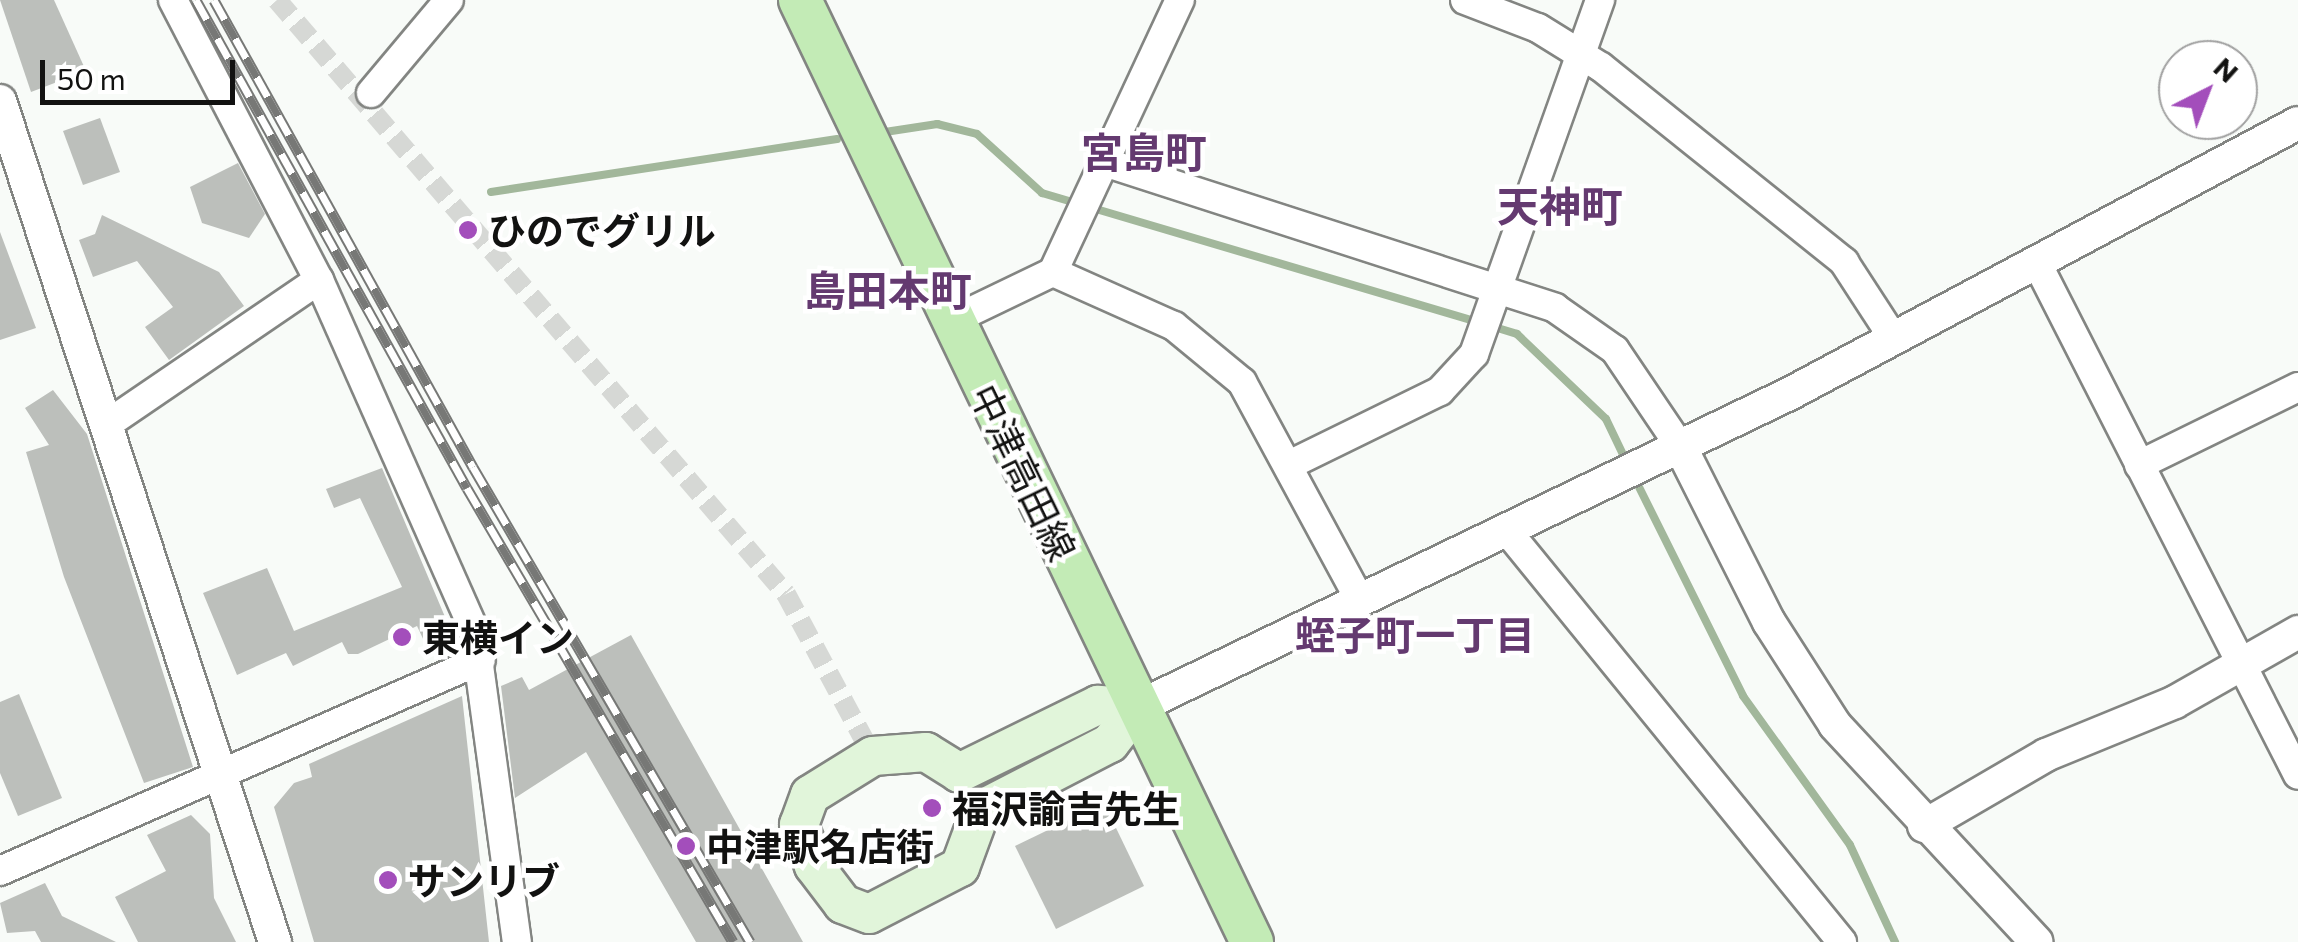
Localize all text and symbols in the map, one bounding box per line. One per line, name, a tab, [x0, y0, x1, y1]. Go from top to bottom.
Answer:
scale bar	[45, 40, 240, 102]
north arrow	[2158, 40, 2258, 140]
text: N	[2208, 50, 2246, 89]
text: 50 m	[57, 59, 126, 96]
district label: 宮島町	[1081, 126, 1207, 176]
district label: 天神町	[1497, 180, 1623, 230]
place label: ひのでグリル	[488, 207, 716, 253]
marker: ひのでグリル	[457, 219, 479, 241]
district label: 島田本町	[804, 264, 972, 314]
street label: 中津高田線	[962, 377, 1086, 567]
district label: 蛭子町一丁目	[1295, 610, 1535, 658]
place label: 東横イン	[422, 614, 574, 660]
marker: 東横イン	[391, 626, 413, 648]
place label: 福沢諭吉先生	[952, 785, 1180, 831]
marker: 福沢諭吉先生	[921, 797, 943, 819]
place label: 中津駅名店街	[706, 823, 934, 869]
marker: 中津駅名店街	[675, 835, 697, 857]
place label: サンリブ	[408, 857, 560, 903]
marker: サンリブ	[377, 869, 399, 891]

